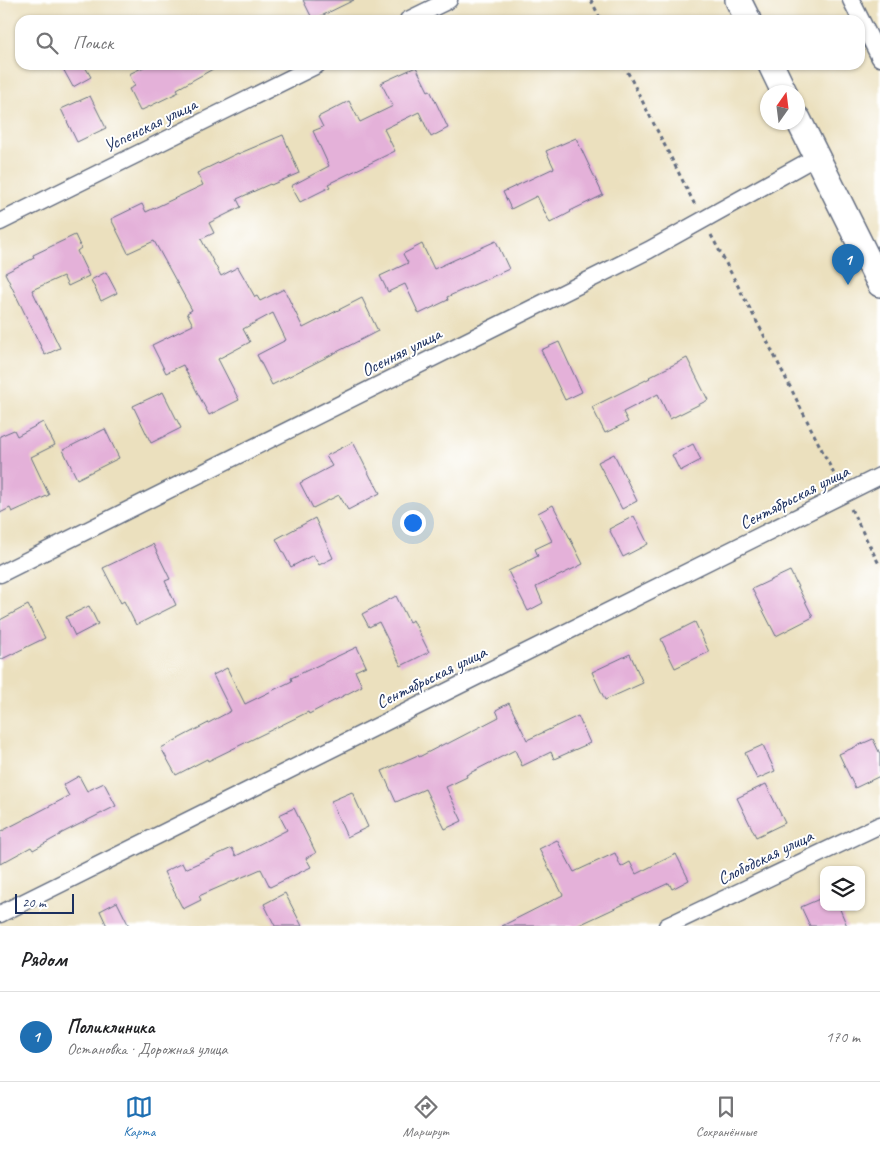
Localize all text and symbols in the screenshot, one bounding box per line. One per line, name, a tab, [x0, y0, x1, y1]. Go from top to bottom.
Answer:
search box	[15, 15, 865, 70]
icon: search	[33, 29, 61, 57]
text: Поиск	[73, 31, 113, 55]
north arrow	[760, 85, 805, 130]
street label: Успенская улица	[100, 92, 201, 157]
pin: 1	[832, 244, 864, 285]
street label: Осенняя улица	[357, 322, 446, 381]
street label: Сентябрьская улица	[736, 459, 853, 534]
your location	[400, 510, 426, 536]
street label: Сентябрьская улица	[372, 640, 491, 713]
street label: Слободская улица	[714, 824, 817, 890]
map controls	[820, 866, 865, 911]
button: layers	[820, 866, 865, 911]
scale bar	[15, 891, 74, 914]
text: 20 m	[22, 894, 46, 911]
text: Рядом	[20, 946, 67, 972]
text: Поликлиника	[67, 1015, 155, 1039]
text: 1	[32, 1027, 40, 1047]
text: 170 m	[826, 1027, 860, 1047]
text: Остановка · Дорожная улица	[67, 1039, 228, 1059]
tab: Карта	[123, 1093, 156, 1140]
tab: Маршрут	[402, 1093, 449, 1140]
tab: Сохранённые	[696, 1093, 756, 1140]

